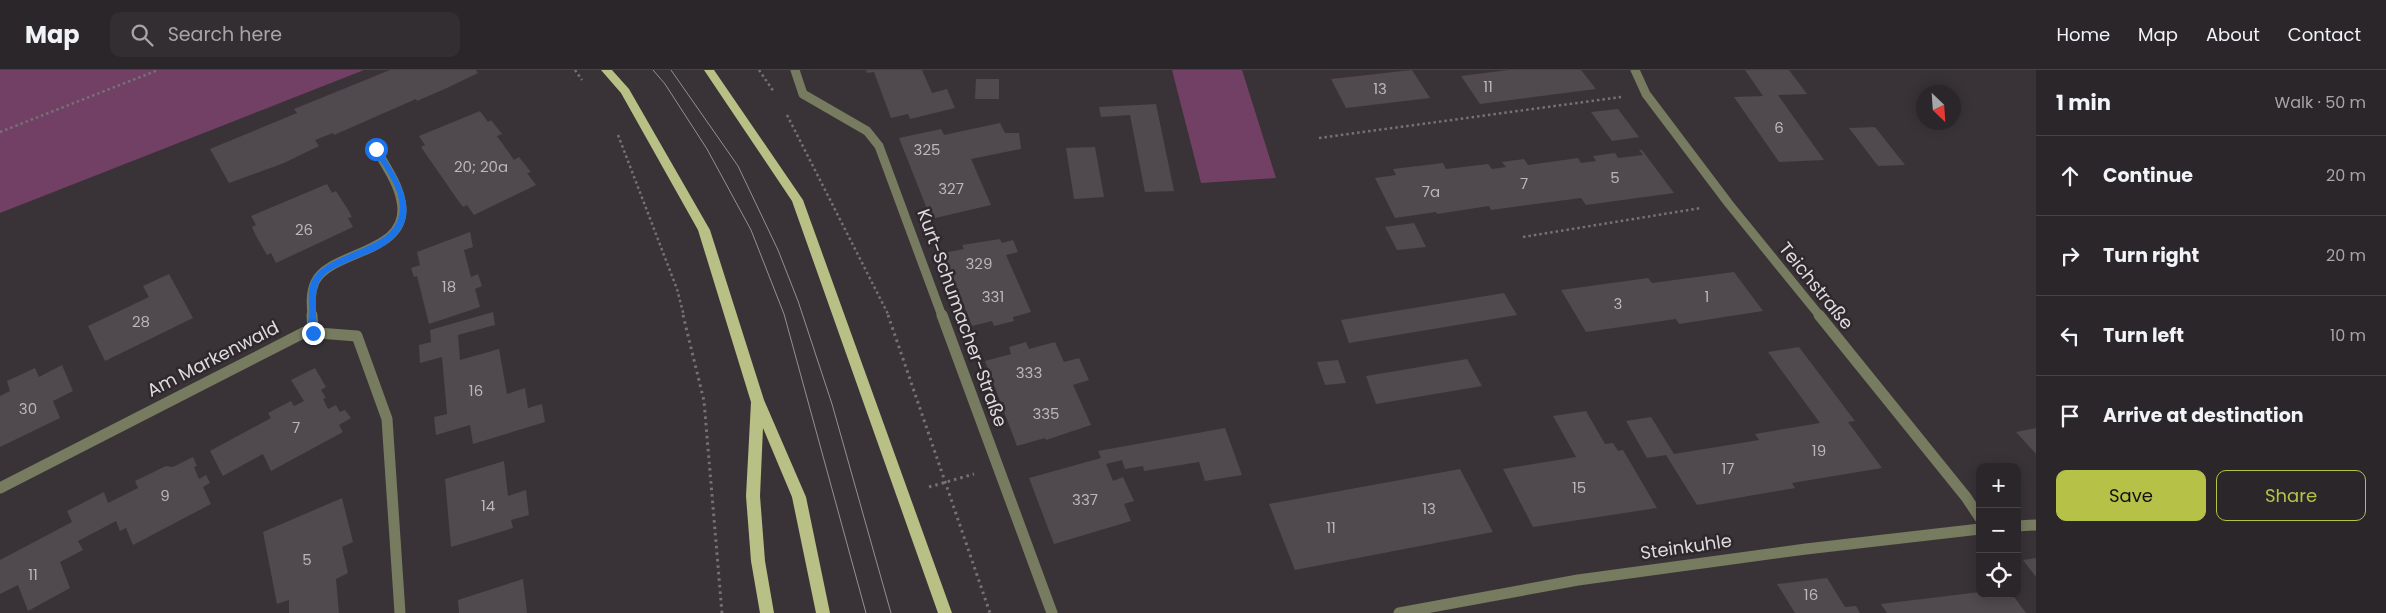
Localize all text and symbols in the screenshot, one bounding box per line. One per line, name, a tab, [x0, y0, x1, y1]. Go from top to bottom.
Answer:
search box	[110, 12, 460, 57]
text: Map	[25, 18, 80, 51]
icon: search	[128, 21, 156, 49]
text: Search here	[168, 21, 282, 48]
text: Home	[2056, 22, 2110, 47]
text: Map	[2138, 22, 2178, 47]
text: About	[2206, 22, 2260, 47]
text: Contact	[2288, 22, 2361, 47]
house number: 11	[1483, 76, 1493, 97]
house number: 13	[1373, 78, 1387, 99]
north arrow	[1916, 85, 1961, 130]
text: 1 min	[2056, 88, 2111, 117]
text: Walk · 50 m	[2275, 91, 2366, 114]
house number: 6	[1774, 117, 1784, 138]
route start	[365, 138, 388, 161]
house number: 325	[914, 139, 940, 160]
house number: 20; 20a	[454, 156, 508, 177]
icon: ahead	[2056, 162, 2084, 190]
text: Continue	[2103, 162, 2193, 189]
text: 20 m	[2326, 164, 2366, 187]
house number: 5	[1610, 167, 1620, 188]
house number: 7	[1520, 173, 1528, 194]
house number: 327	[938, 178, 964, 199]
house number: 7a	[1422, 181, 1440, 202]
street label: Kurt-Schumacher-Straße	[911, 205, 1014, 430]
house number: 26	[295, 219, 313, 240]
street label: Teichstraße	[1773, 237, 1859, 335]
icon: right	[2056, 242, 2084, 270]
text: Turn right	[2103, 242, 2199, 269]
text: 20 m	[2326, 244, 2366, 267]
house number: 329	[966, 253, 992, 274]
house number: 18	[442, 276, 456, 297]
house number: 331	[982, 286, 1004, 307]
house number: 1	[1705, 286, 1709, 307]
house number: 3	[1614, 293, 1622, 314]
house number: 28	[132, 311, 150, 332]
street label: Am Markenwald	[142, 314, 283, 403]
route end	[302, 322, 325, 345]
icon: left	[2056, 322, 2084, 350]
text: Turn left	[2103, 322, 2184, 349]
text: 10 m	[2330, 324, 2366, 347]
house number: 333	[1016, 362, 1042, 383]
house number: 16	[469, 380, 483, 401]
house number: 30	[19, 398, 37, 419]
icon: arrive	[2056, 402, 2084, 430]
text: Arrive at destination	[2103, 402, 2304, 429]
house number: 335	[1032, 403, 1060, 424]
house number: 7	[292, 417, 300, 438]
house number: 19	[1812, 440, 1826, 461]
house number: 17	[1722, 458, 1735, 479]
map controls	[1976, 463, 2021, 598]
button: +	[1976, 463, 2021, 508]
button: Save	[2056, 470, 2206, 521]
button: Share	[2216, 470, 2366, 521]
house number: 15	[1572, 477, 1586, 498]
house number: 9	[160, 485, 170, 506]
house number: 337	[1072, 489, 1098, 510]
house number: 14	[481, 495, 495, 516]
house number: 13	[1422, 498, 1436, 519]
button: −	[1976, 508, 2021, 553]
house number: 11	[1326, 517, 1336, 538]
street label: Steinkuhle	[1639, 528, 1733, 565]
house number: 5	[302, 549, 312, 570]
button: locate	[1976, 553, 2021, 598]
house number: 11	[28, 564, 38, 585]
house number: 16	[1804, 584, 1818, 605]

